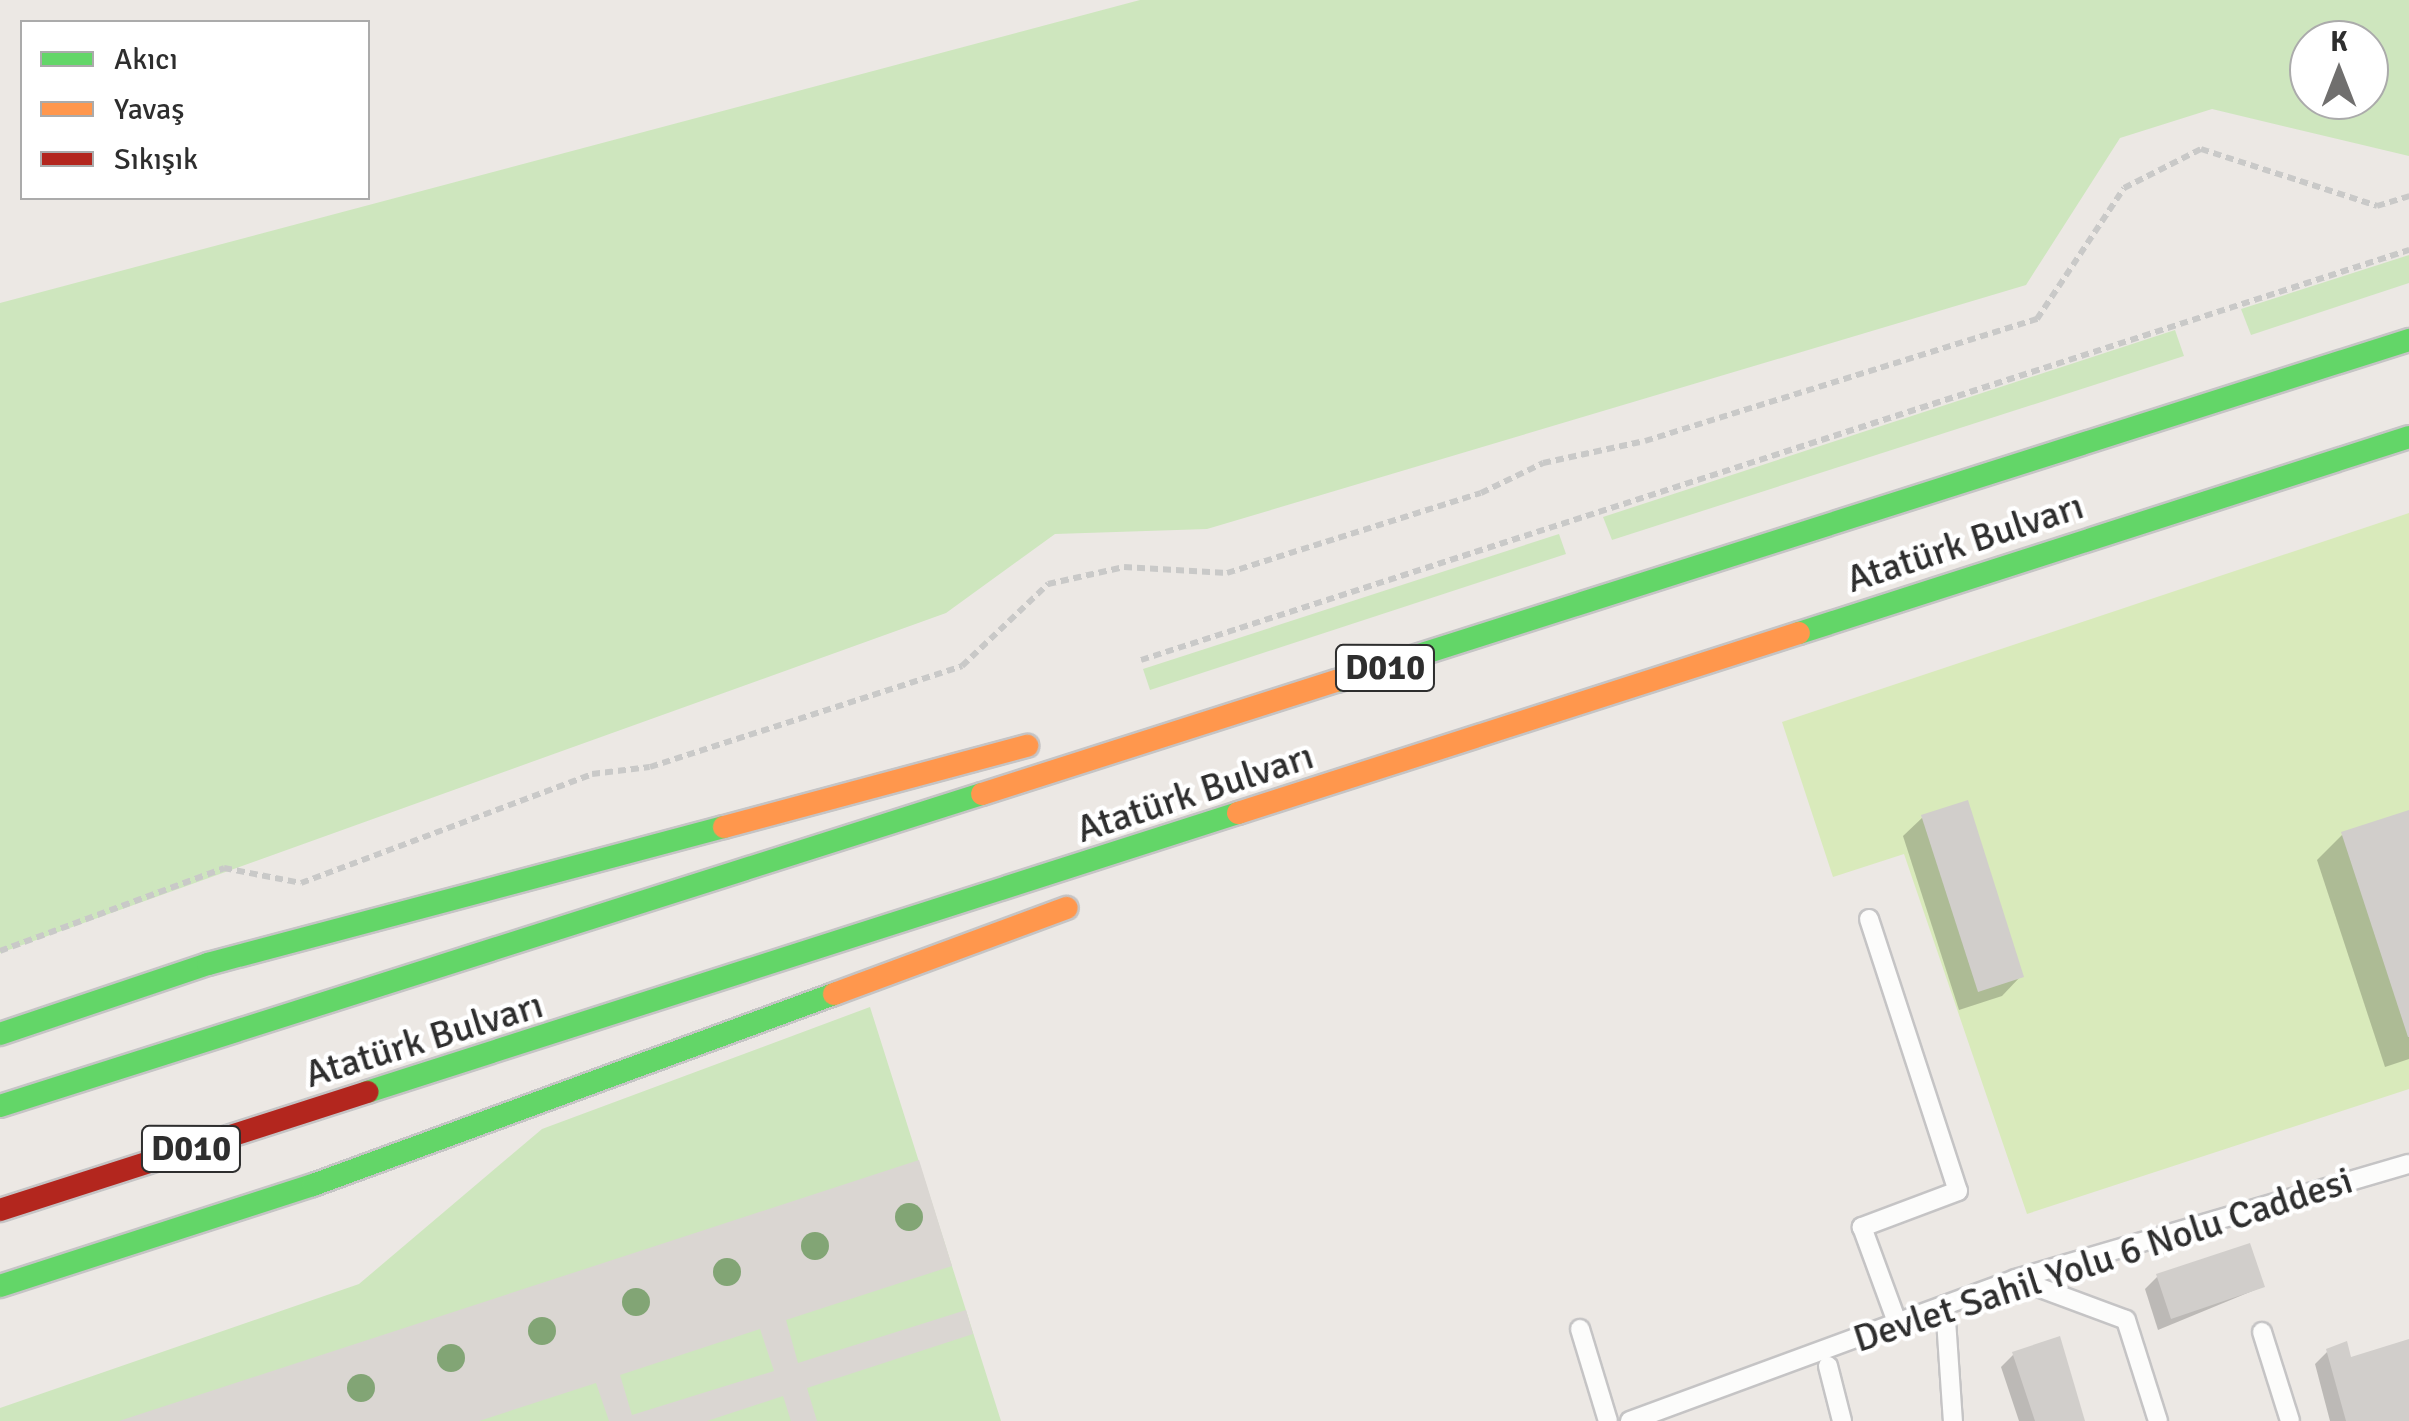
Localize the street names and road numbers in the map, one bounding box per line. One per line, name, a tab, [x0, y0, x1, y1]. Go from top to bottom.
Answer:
street label: Atatürk Bulvarı	[1841, 483, 2089, 603]
road number: D010	[1332, 638, 1438, 698]
street label: Atatürk Bulvarı	[1071, 733, 1319, 853]
street label: Atatürk Bulvarı	[300, 982, 548, 1098]
road number: D010	[138, 1119, 244, 1179]
street label: Devlet Sahil Yolu 6 Nolu Caddesi	[1848, 1158, 2358, 1362]

